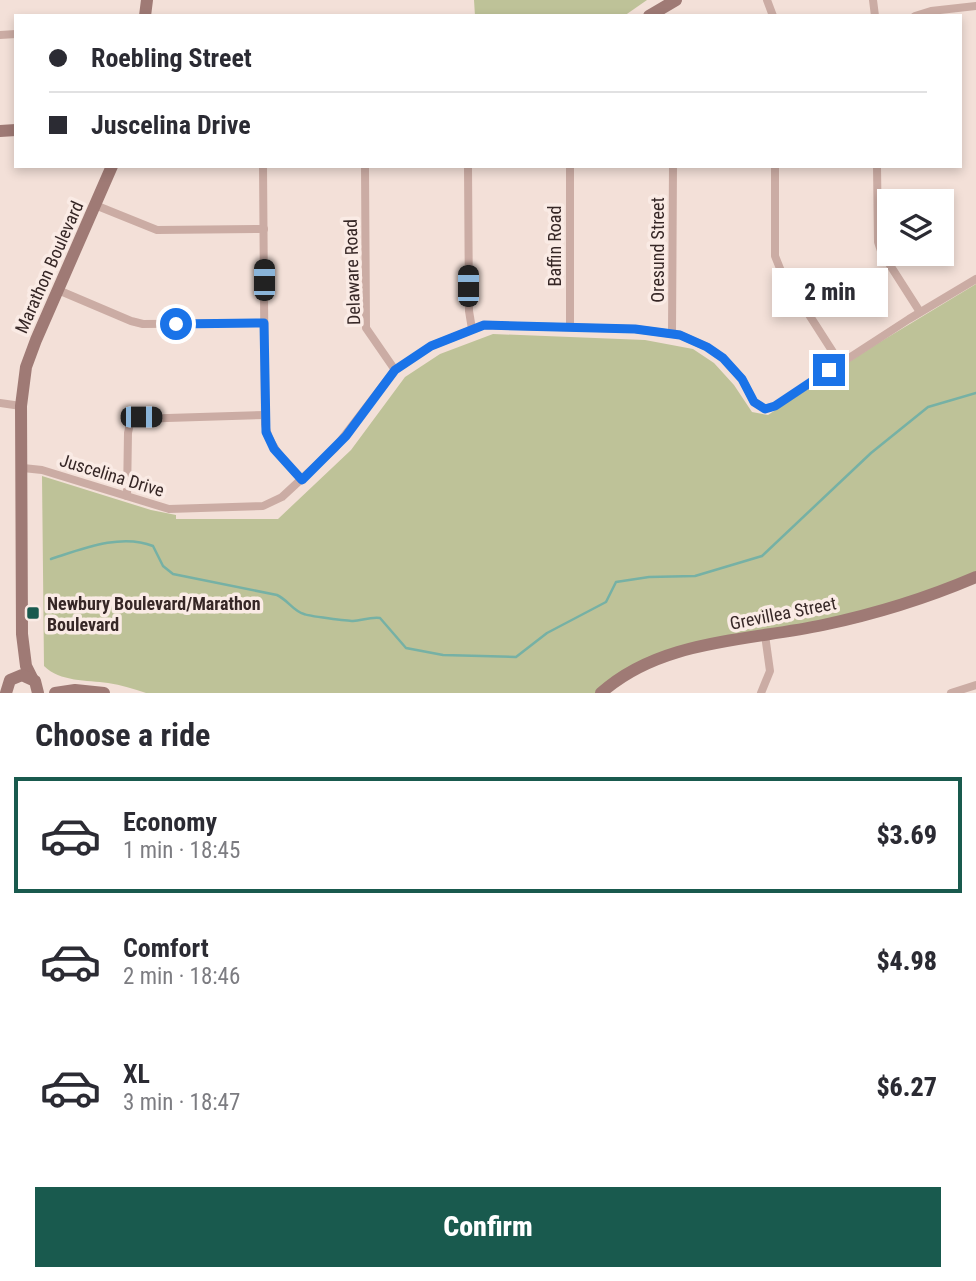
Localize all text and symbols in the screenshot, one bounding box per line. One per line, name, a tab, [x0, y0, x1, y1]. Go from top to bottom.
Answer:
text: Roebling Street	[91, 43, 252, 73]
text: Juscelina Drive	[91, 110, 251, 140]
map controls	[877, 189, 954, 266]
button: layers	[877, 189, 954, 266]
street label: Oresund Street	[647, 197, 668, 303]
street label: Marathon Boulevard	[10, 198, 88, 336]
street label: Baffin Road	[544, 206, 565, 286]
street label: Delaware Road	[340, 219, 364, 325]
car	[254, 259, 275, 301]
car	[458, 265, 479, 307]
callout: 2 min	[771, 268, 887, 318]
text: 2 min	[804, 279, 856, 306]
route start	[160, 308, 192, 340]
route end	[813, 354, 845, 386]
car	[121, 407, 163, 428]
street label: Juscelina Drive	[57, 449, 167, 501]
street label: Grevillea Street	[728, 592, 838, 634]
place label: Newbury Boulevard/Marathon Boulevard	[47, 593, 261, 635]
marker: Newbury Boulevard/Marathon Boulevard	[25, 605, 41, 621]
text: Choose a ride	[35, 716, 210, 754]
icon: car	[39, 804, 102, 867]
text: Economy	[123, 807, 217, 837]
text: $3.69	[876, 820, 937, 850]
text: 1 min · 18:45	[123, 837, 240, 864]
icon: car	[39, 930, 102, 993]
text: Comfort	[123, 933, 209, 963]
text: $4.98	[876, 946, 937, 976]
text: 2 min · 18:46	[123, 963, 240, 990]
icon: car	[39, 1056, 102, 1119]
text: XL	[123, 1059, 150, 1089]
text: $6.27	[876, 1072, 937, 1102]
text: 3 min · 18:47	[123, 1089, 240, 1116]
button: Confirm	[35, 1187, 941, 1267]

